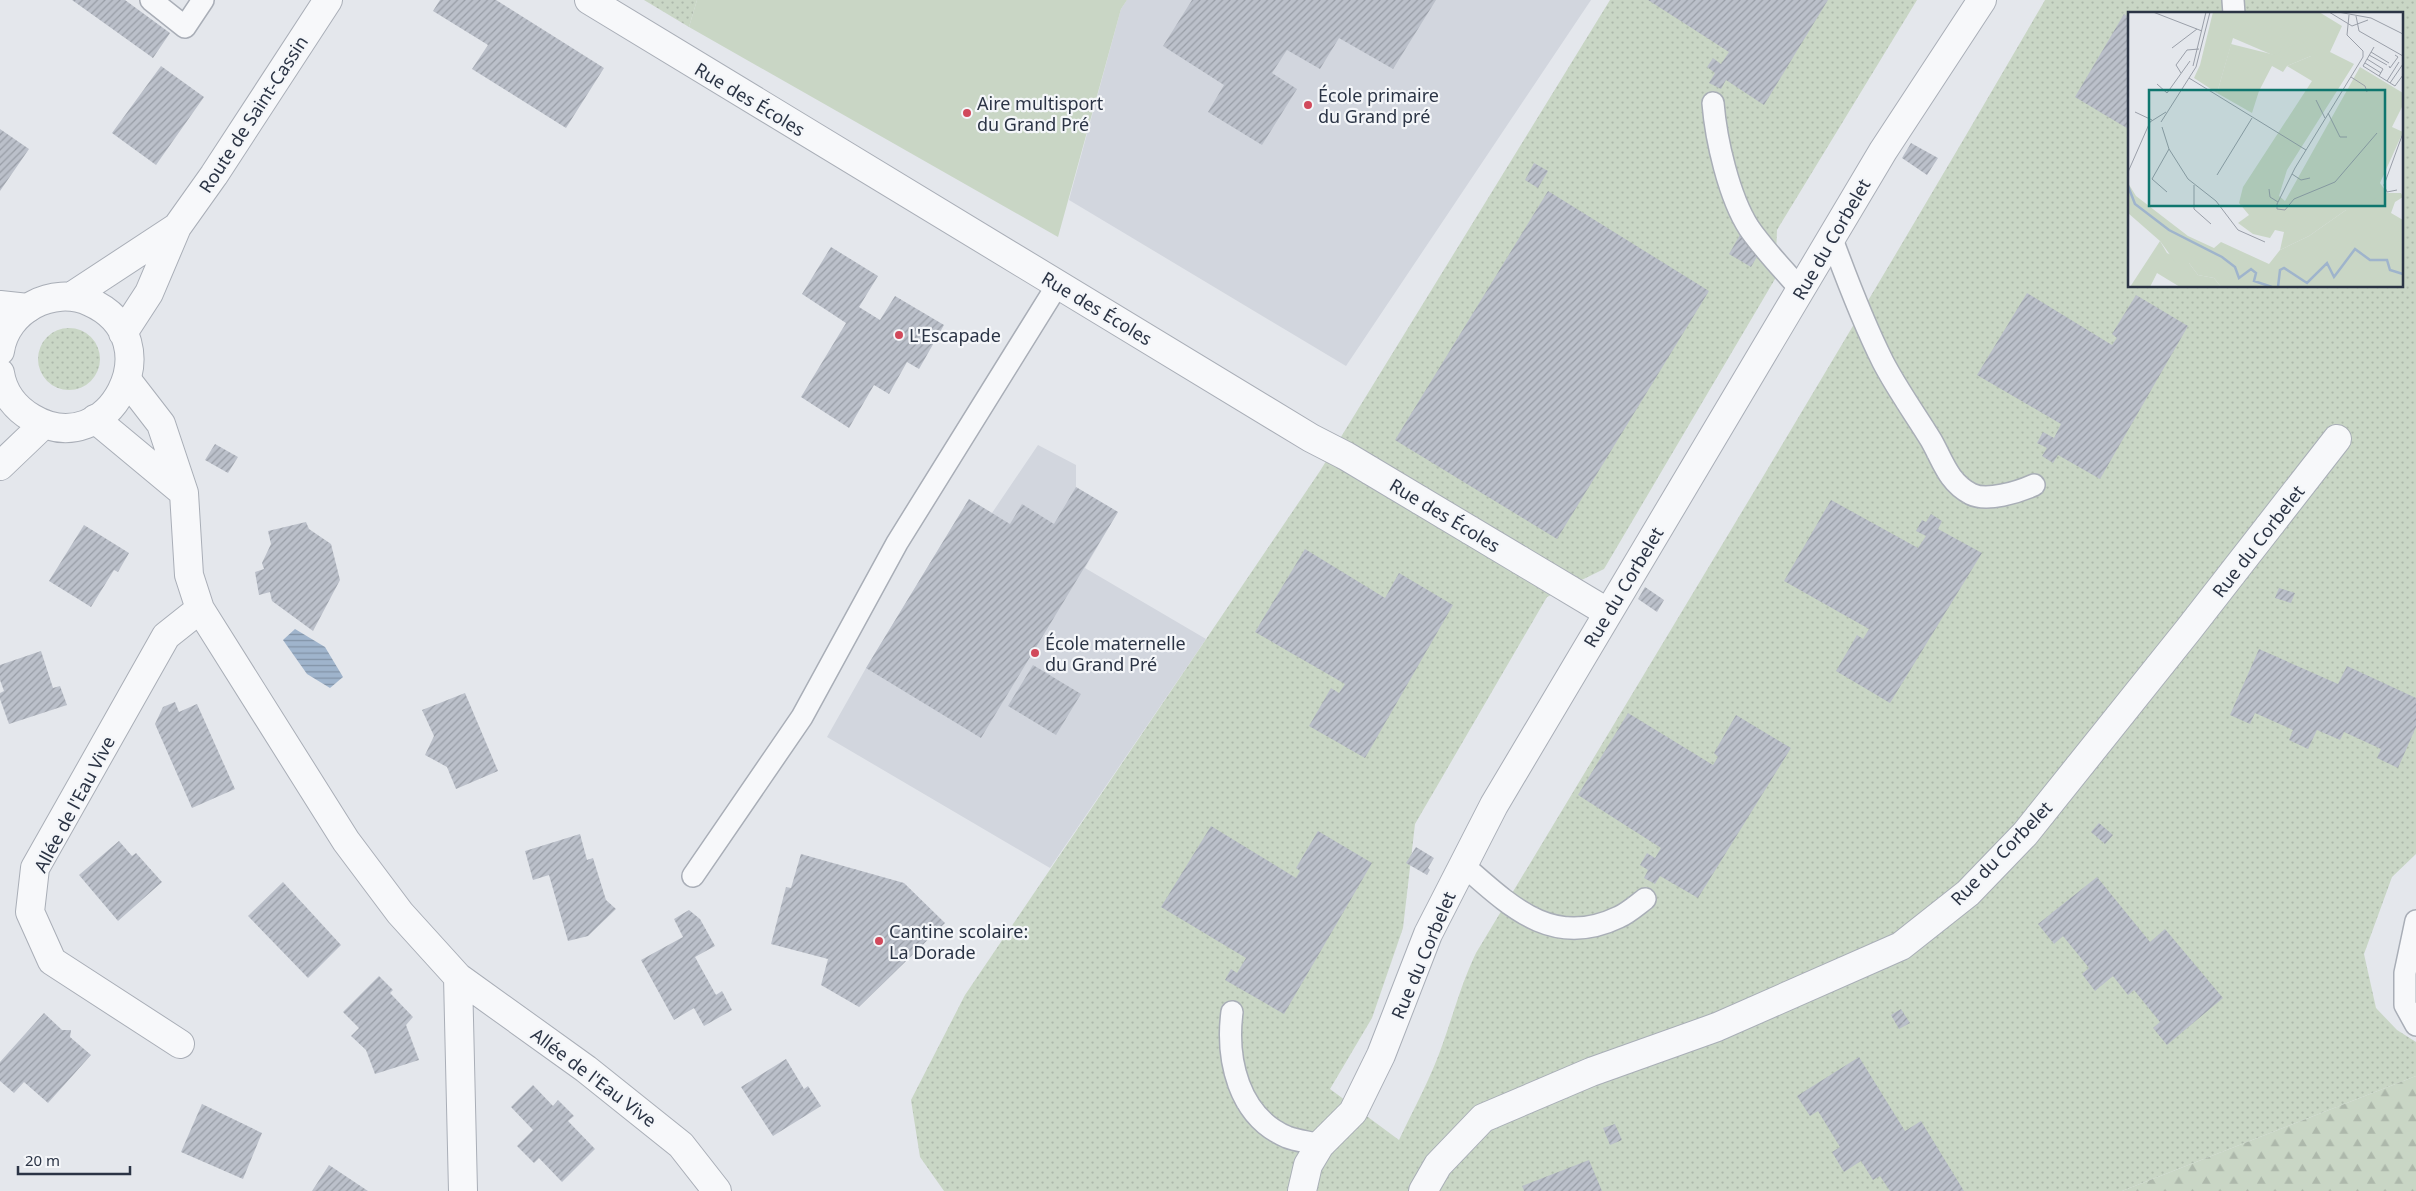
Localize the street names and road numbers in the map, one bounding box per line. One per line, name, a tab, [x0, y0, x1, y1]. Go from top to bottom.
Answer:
street label: Route de Saint-Cassin	[193, 31, 313, 197]
street label: Rue des Écoles	[690, 57, 810, 141]
street label: Rue du Corbelet	[1787, 174, 1876, 304]
street label: Rue des Écoles	[1037, 266, 1157, 350]
street label: Rue des Écoles	[1385, 473, 1505, 557]
street label: Rue du Corbelet	[2207, 480, 2310, 602]
street label: Rue du Corbelet	[1578, 522, 1669, 652]
street label: Allée de l'Eau Vive	[28, 732, 120, 876]
street label: Rue du Corbelet	[1945, 795, 2057, 910]
street label: Rue du Corbelet	[1385, 887, 1461, 1022]
street label: Allée de l'Eau Vive	[526, 1022, 662, 1132]

